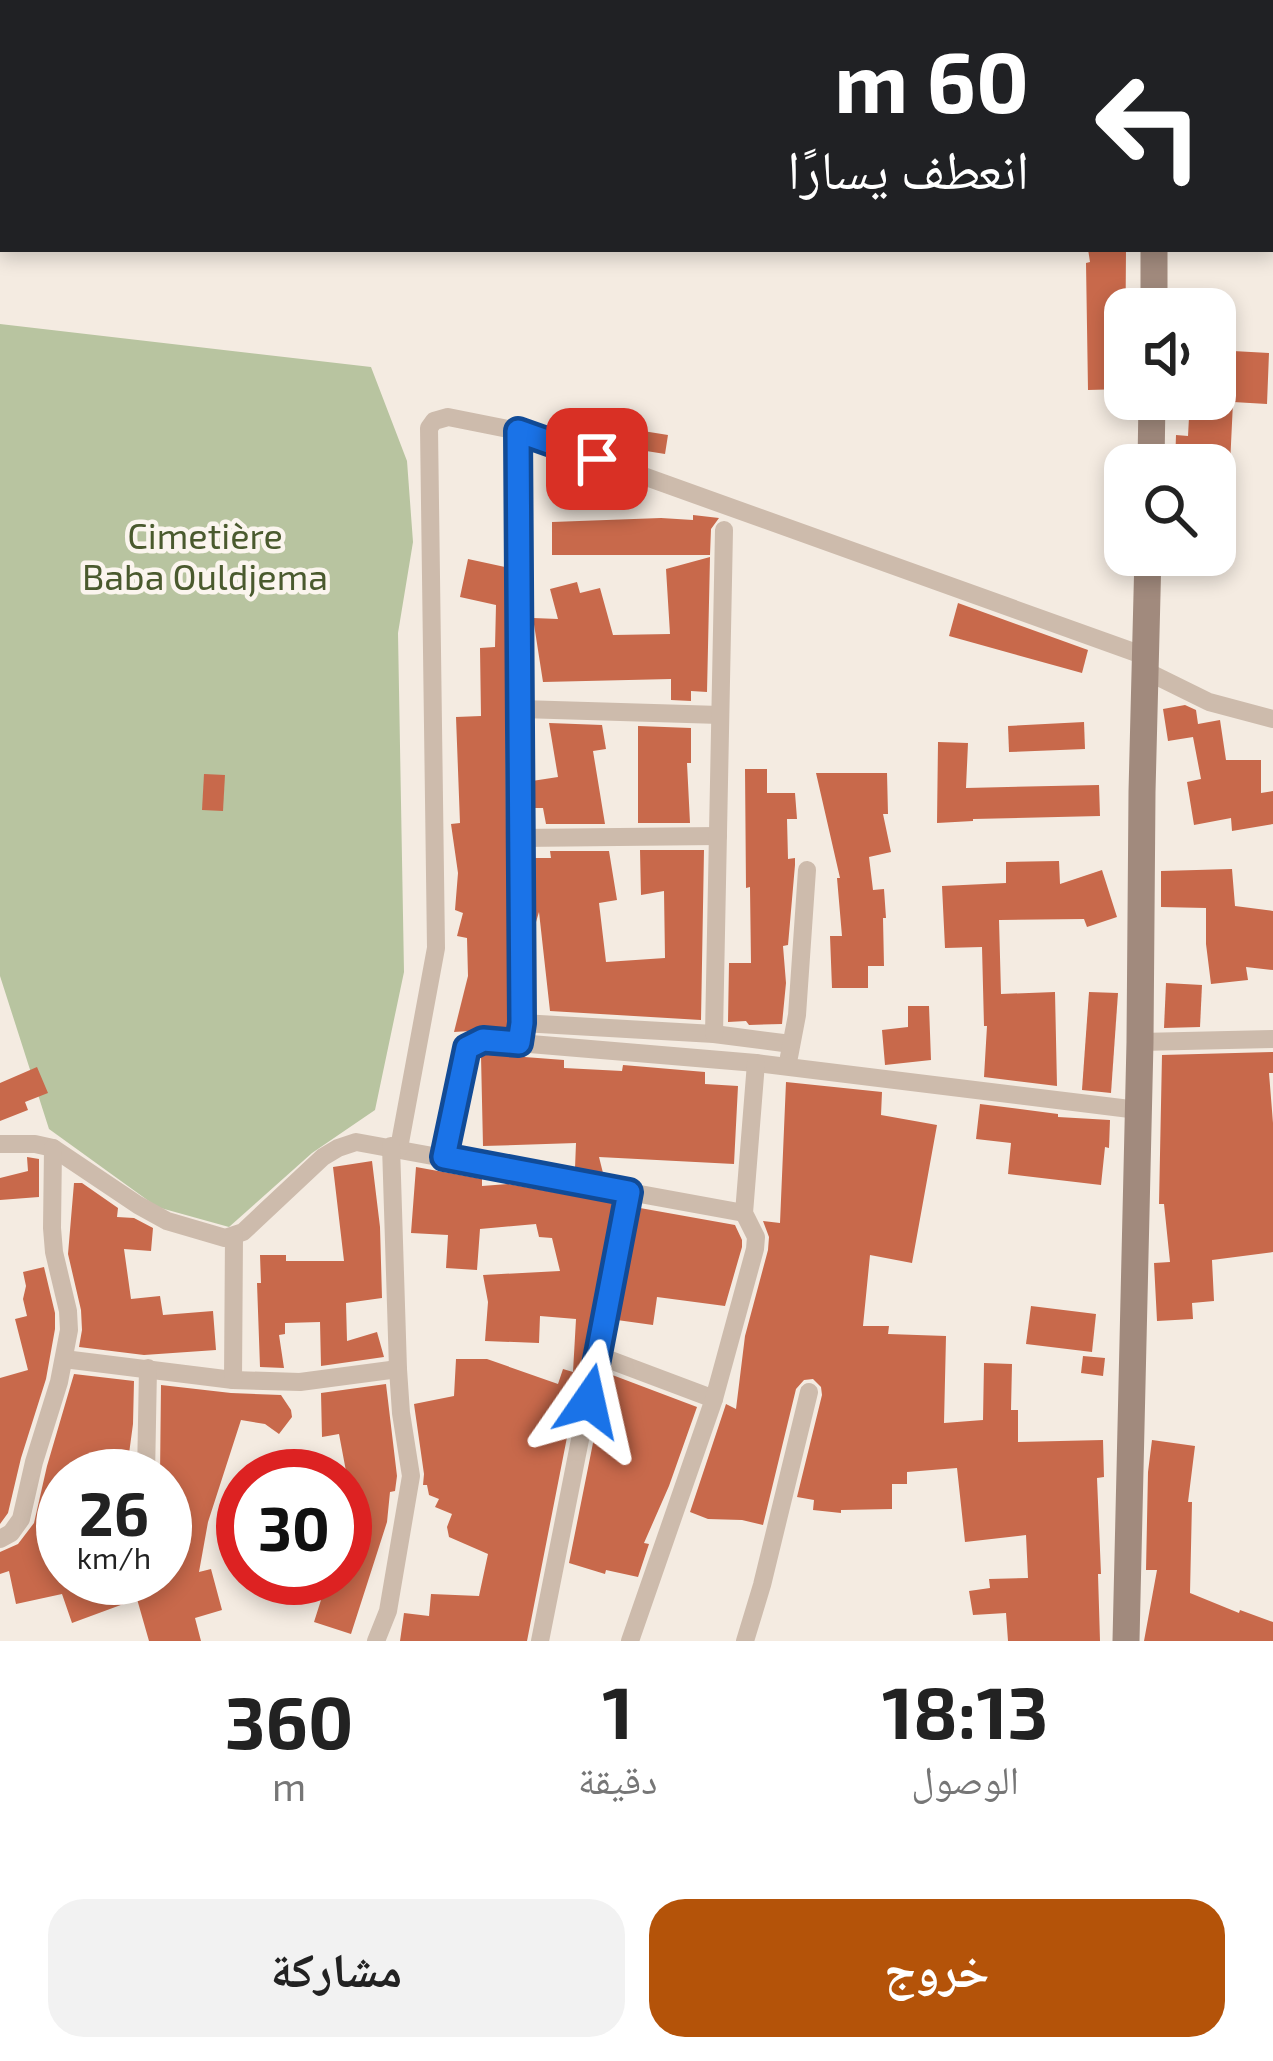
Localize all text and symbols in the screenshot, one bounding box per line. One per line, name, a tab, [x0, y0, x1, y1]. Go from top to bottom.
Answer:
text: 60 m	[834, 29, 1029, 130]
icon: left	[1071, 48, 1227, 204]
text: انعطف يسارًا	[787, 135, 1029, 200]
map controls	[1104, 288, 1236, 576]
button: sound	[1104, 288, 1236, 420]
pin	[546, 408, 648, 510]
icon: arrive	[564, 426, 630, 492]
button: search	[1104, 444, 1236, 576]
park label: Cimetière Baba Ouldjema	[82, 513, 328, 597]
position arrow	[526, 1338, 652, 1464]
speed limit sign: 30	[216, 1449, 372, 1605]
text: 26	[79, 1476, 149, 1548]
text: km/h	[77, 1539, 151, 1575]
text: 1	[602, 1667, 633, 1753]
text: 18:13	[882, 1667, 1048, 1753]
text: 360	[225, 1677, 353, 1763]
text: دقيقة	[578, 1755, 657, 1802]
text: الوصول	[911, 1755, 1019, 1802]
text: m	[272, 1762, 306, 1809]
button: مشاركة	[48, 1899, 625, 2037]
button: خروج	[649, 1899, 1225, 2037]

